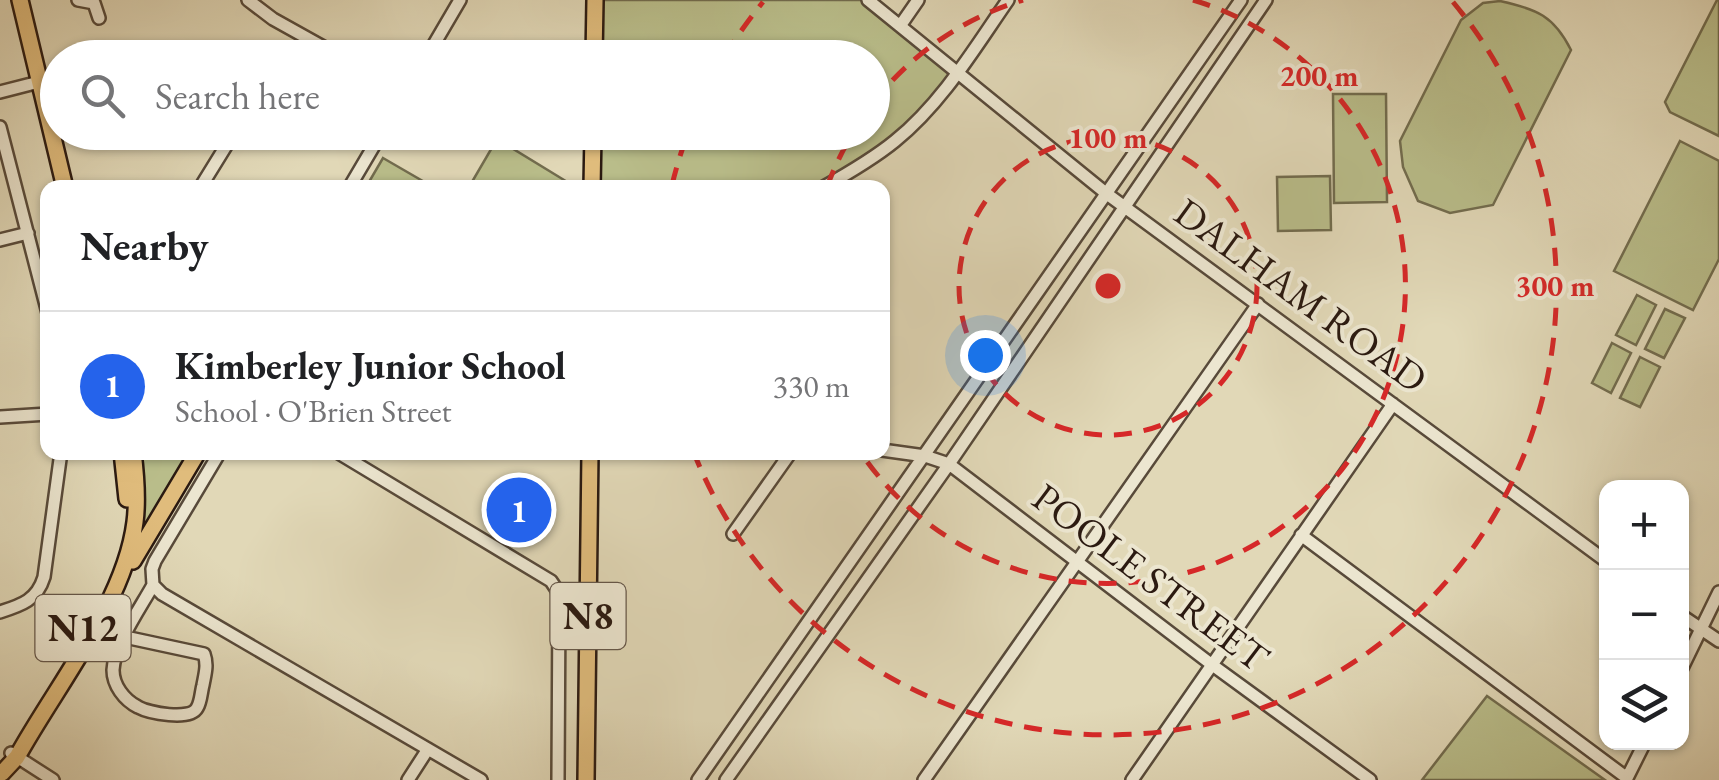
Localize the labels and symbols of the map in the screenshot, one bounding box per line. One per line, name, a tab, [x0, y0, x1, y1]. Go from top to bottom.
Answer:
text: 200 m	[1280, 56, 1358, 95]
text: 100 m	[1069, 118, 1147, 157]
street label: DALHAM ROAD	[1164, 186, 1438, 404]
text: 300 m	[1516, 266, 1594, 305]
centre of rings	[1090, 268, 1126, 304]
your location	[960, 330, 1011, 381]
street label: POOLE STREET	[1022, 471, 1280, 683]
pin: 1	[486, 472, 552, 548]
road number: N8	[550, 583, 626, 649]
road number: N12	[36, 595, 130, 661]

